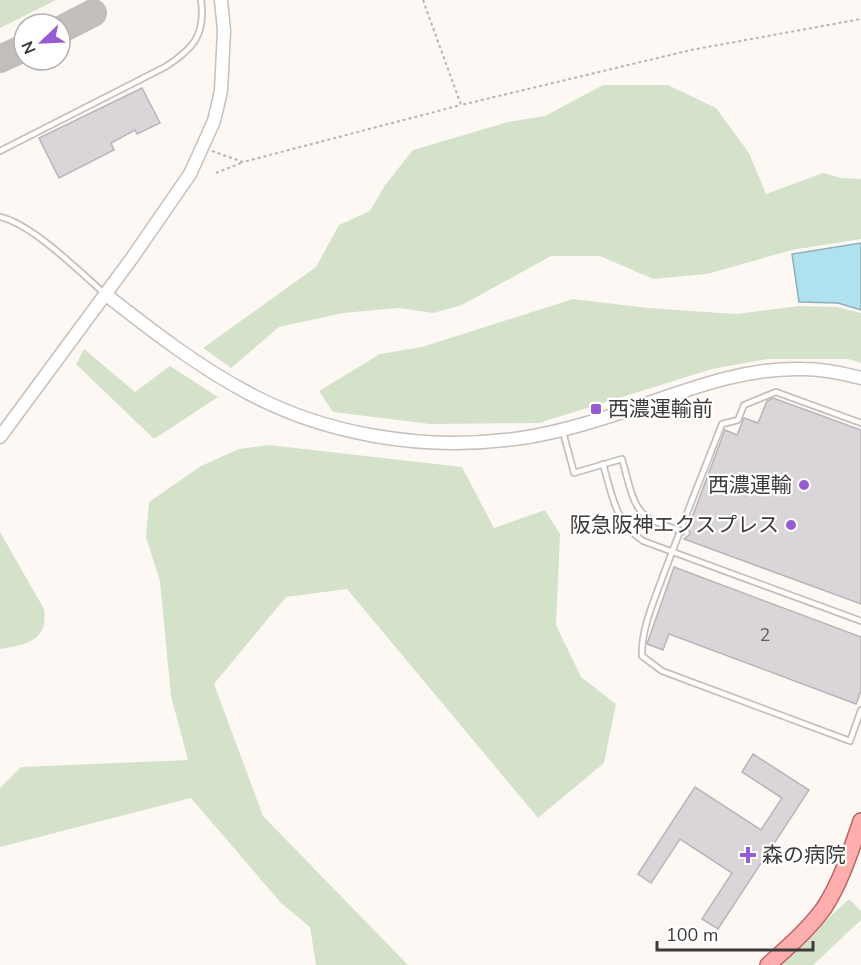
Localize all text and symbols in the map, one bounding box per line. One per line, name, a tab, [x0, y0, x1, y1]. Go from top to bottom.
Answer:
north arrow	[12, 12, 72, 72]
text: N	[17, 38, 42, 57]
place label: 西濃運輸前	[608, 395, 713, 423]
marker: 西濃運輸前	[589, 402, 603, 416]
place label: 西濃運輸	[708, 471, 792, 499]
marker: 西濃運輸	[797, 478, 811, 492]
place label: 阪急阪神エクスプレス	[570, 511, 779, 539]
marker: 阪急阪神エクスプレス	[784, 518, 798, 532]
house number: 2	[760, 623, 770, 647]
place label: 森の病院	[762, 841, 846, 869]
marker: 森の病院	[739, 846, 757, 864]
scale bar	[657, 914, 813, 952]
text: 100 m	[666, 923, 718, 947]

